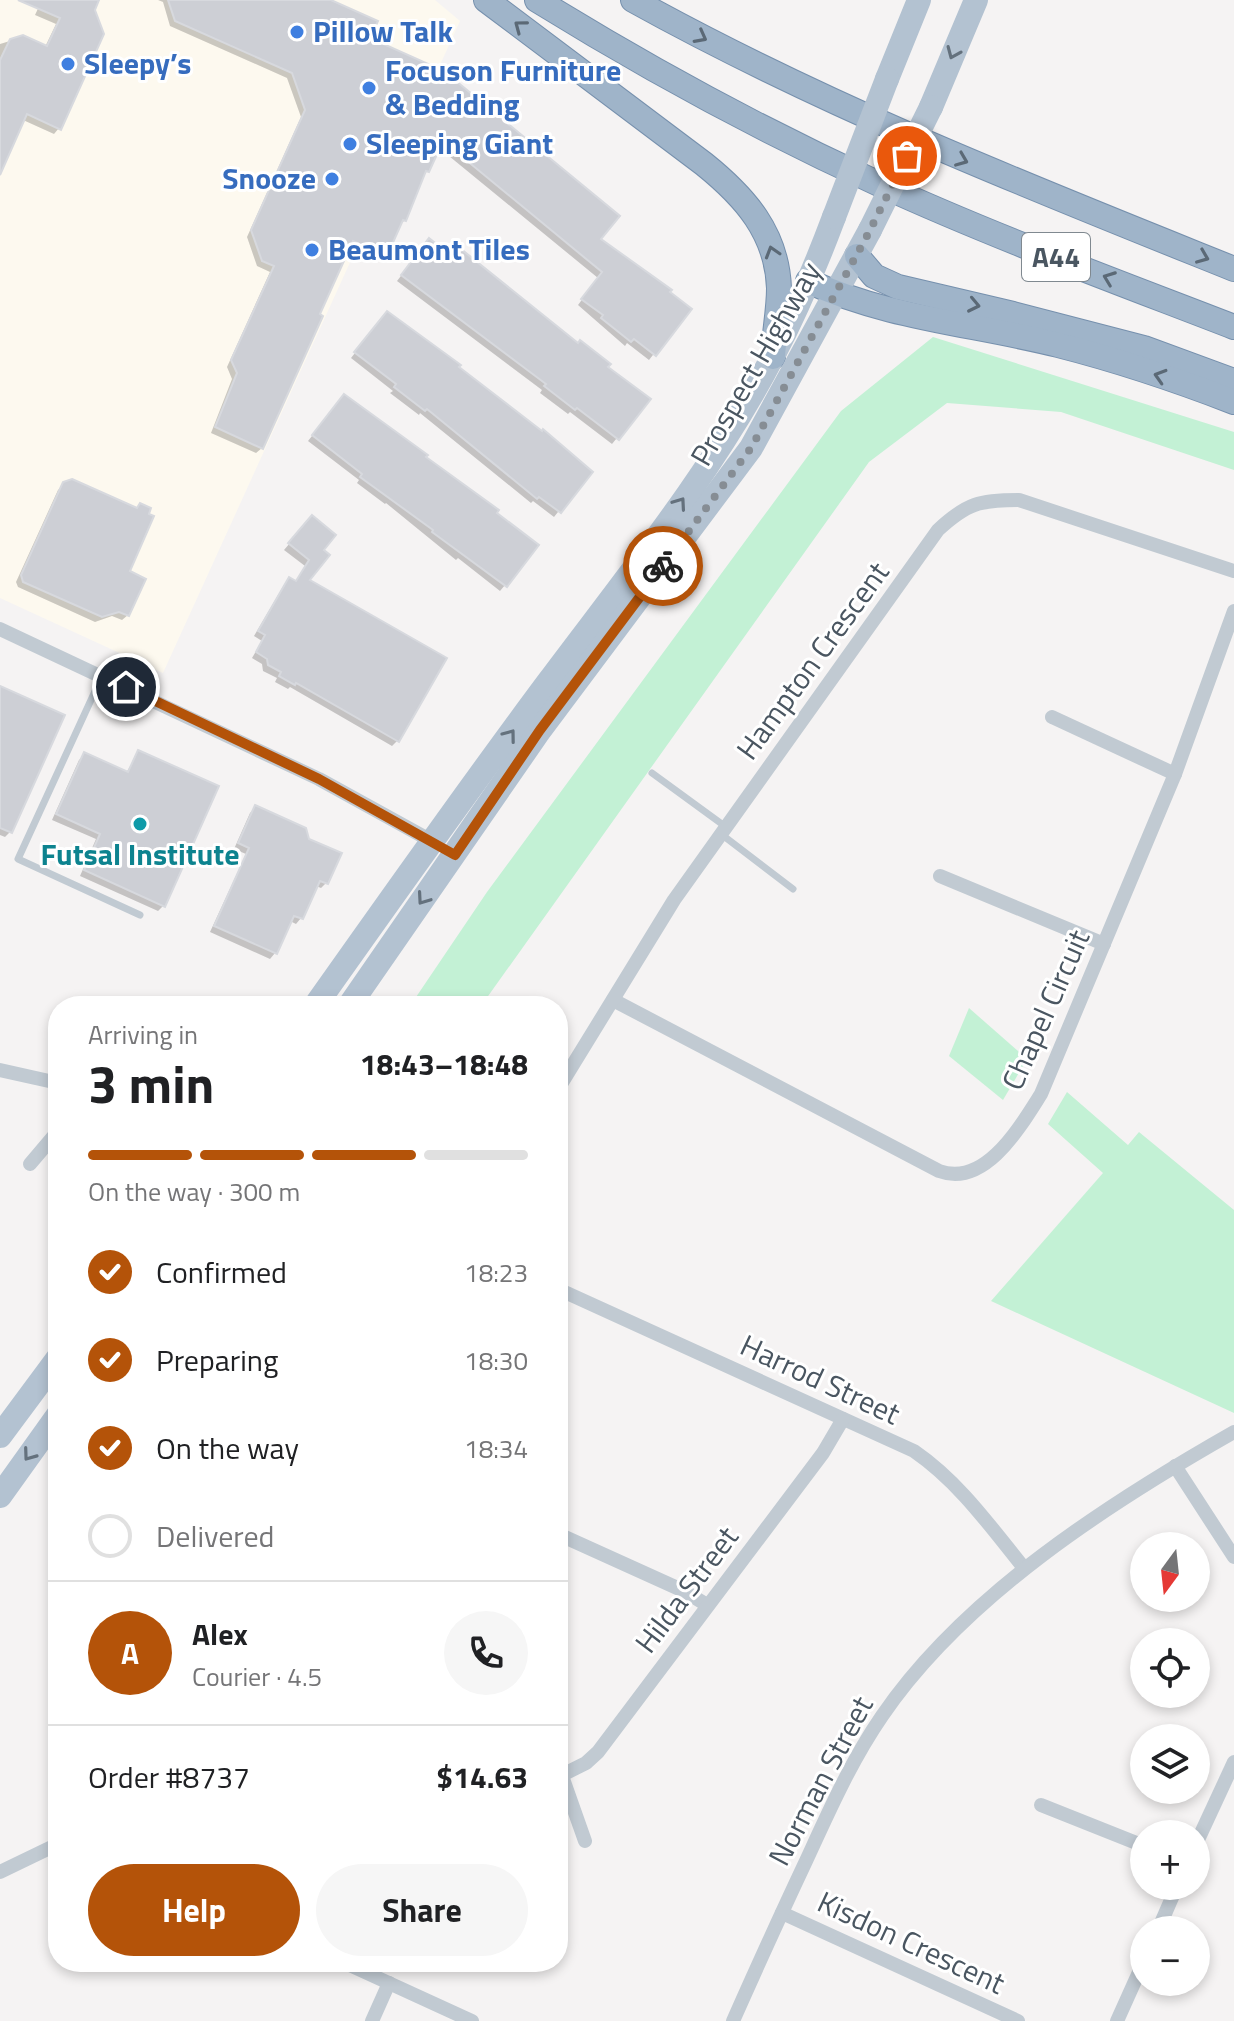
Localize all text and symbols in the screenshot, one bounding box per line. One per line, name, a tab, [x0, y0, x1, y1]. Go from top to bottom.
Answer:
place label: Pillow Talk	[313, 8, 453, 54]
one-way arrow	[514, 21, 529, 35]
marker: Pillow Talk	[288, 23, 306, 41]
one-way arrow	[693, 27, 708, 42]
place label: Sleepy’s	[84, 40, 191, 86]
one-way arrow	[947, 45, 963, 59]
place label: Focuson Furniture & Bedding	[385, 47, 621, 127]
marker: Sleepy’s	[59, 55, 77, 73]
marker: Focuson Furniture & Bedding	[360, 79, 378, 97]
place label: Sleeping Giant	[366, 120, 553, 166]
pin	[873, 122, 941, 190]
icon: bag	[885, 134, 929, 178]
marker: Sleeping Giant	[341, 135, 359, 153]
one-way arrow	[954, 150, 968, 167]
place label: Snooze	[222, 155, 316, 201]
marker: Snooze	[323, 170, 341, 188]
place label: Beaumont Tiles	[328, 226, 530, 272]
road number: A44	[1022, 233, 1090, 281]
marker: Beaumont Tiles	[303, 241, 321, 259]
one-way arrow	[765, 246, 781, 260]
one-way arrow	[1195, 247, 1209, 264]
street label: Prospect Highway	[678, 253, 832, 474]
one-way arrow	[1103, 271, 1117, 288]
one-way arrow	[967, 296, 980, 313]
one-way arrow	[1154, 369, 1168, 385]
one-way arrow	[670, 497, 685, 511]
courier	[623, 526, 703, 606]
icon: bike	[641, 544, 685, 588]
street label: Hampton Crescent	[724, 551, 900, 769]
pin	[92, 653, 160, 721]
icon: home	[104, 665, 148, 709]
one-way arrow	[500, 729, 514, 743]
marker: Futsal Institute	[131, 815, 149, 833]
place label: Futsal Institute	[41, 831, 239, 877]
one-way arrow	[418, 891, 433, 905]
street label: Chapel Circuit	[989, 922, 1101, 1097]
text: Arriving in	[88, 1015, 198, 1054]
text: 18:43–18:48	[360, 1041, 528, 1087]
text: 3 min	[88, 1044, 214, 1123]
text: On the way · 300 m	[88, 1172, 300, 1211]
text: Confirmed	[156, 1249, 287, 1295]
icon: check	[88, 1250, 132, 1294]
text: 18:23	[464, 1253, 528, 1292]
street label: Harrod Street	[733, 1322, 908, 1436]
text: Preparing	[156, 1337, 278, 1383]
icon: check	[88, 1338, 132, 1382]
text: 18:30	[464, 1341, 528, 1380]
text: On the way	[156, 1425, 299, 1471]
icon: check	[88, 1426, 132, 1470]
text: 18:34	[464, 1429, 528, 1468]
one-way arrow	[24, 1447, 39, 1461]
text: Delivered	[156, 1513, 274, 1559]
street label: Hilda Street	[623, 1516, 750, 1663]
north arrow	[1130, 1532, 1210, 1612]
map controls	[1130, 1532, 1210, 1996]
text: Alex	[192, 1611, 248, 1657]
button: phone	[444, 1611, 528, 1695]
button: locate	[1130, 1628, 1210, 1708]
text: A	[121, 1630, 139, 1676]
text: Courier · 4.5	[192, 1657, 322, 1696]
street label: Norman Street	[756, 1687, 884, 1874]
button: layers	[1130, 1724, 1210, 1804]
text: Order #8737	[88, 1754, 250, 1800]
text: $14.63	[436, 1754, 528, 1800]
button: +	[1130, 1820, 1210, 1900]
button: Help	[88, 1864, 300, 1956]
button: Share	[316, 1864, 528, 1956]
street label: Kisdon Crescent	[810, 1879, 1013, 2006]
button: −	[1130, 1916, 1210, 1996]

